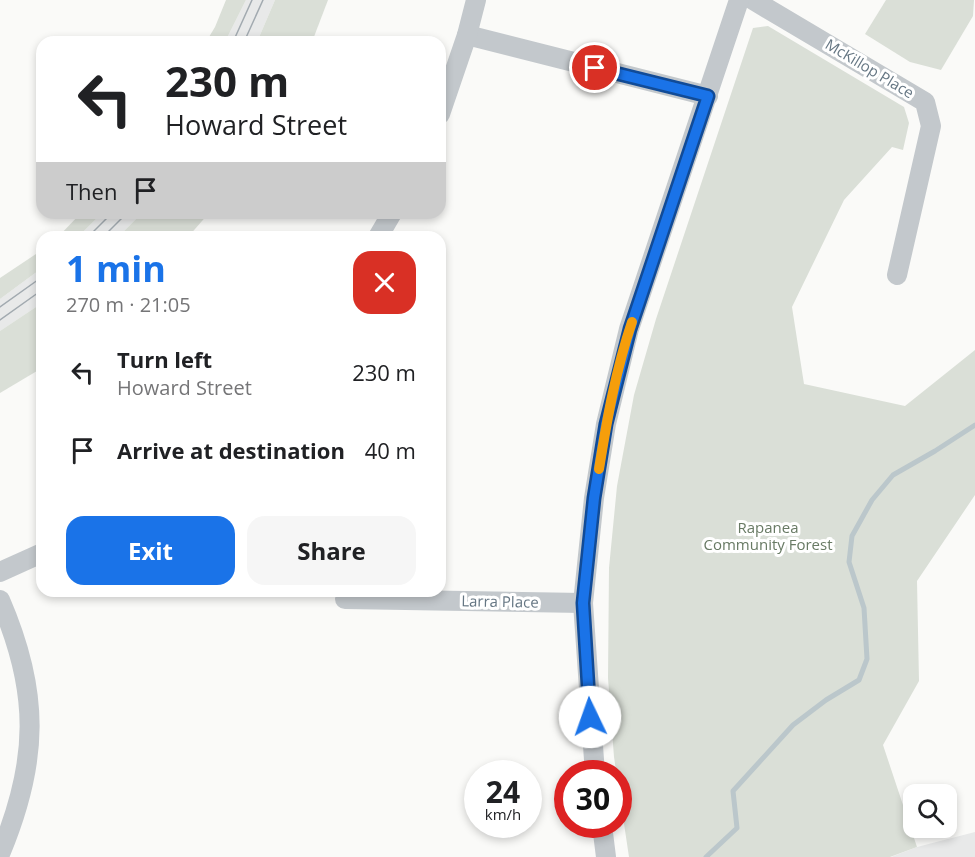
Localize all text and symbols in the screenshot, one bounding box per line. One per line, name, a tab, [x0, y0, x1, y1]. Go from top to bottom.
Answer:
street label: McKillop Place	[822, 34, 918, 102]
pin	[569, 42, 620, 93]
icon: arrive	[578, 51, 611, 84]
text: 230 m	[165, 52, 289, 109]
icon: left	[66, 60, 144, 138]
text: Howard Street	[165, 106, 347, 143]
icon: arrive	[129, 174, 162, 207]
text: Then	[66, 176, 117, 206]
text: 1 min	[66, 244, 166, 293]
button: close	[353, 251, 416, 314]
text: 270 m · 21:05	[66, 291, 191, 318]
text: Turn left	[117, 344, 212, 374]
icon: left	[66, 356, 99, 389]
text: 230 m	[352, 357, 416, 387]
text: Howard Street	[117, 374, 252, 401]
icon: arrive	[66, 434, 99, 467]
text: Arrive at destination	[117, 435, 345, 465]
text: 40 m	[365, 435, 416, 465]
button: Exit	[66, 516, 235, 585]
button: Share	[247, 516, 416, 585]
park label: Rapanea Community Forest	[703, 517, 833, 554]
street label: Larra Place	[461, 590, 539, 612]
position arrow	[558, 685, 622, 749]
speed limit sign: 30	[554, 760, 632, 838]
text: 24	[486, 771, 520, 812]
map controls	[903, 784, 957, 838]
button: search	[903, 784, 957, 838]
text: km/h	[485, 804, 521, 824]

